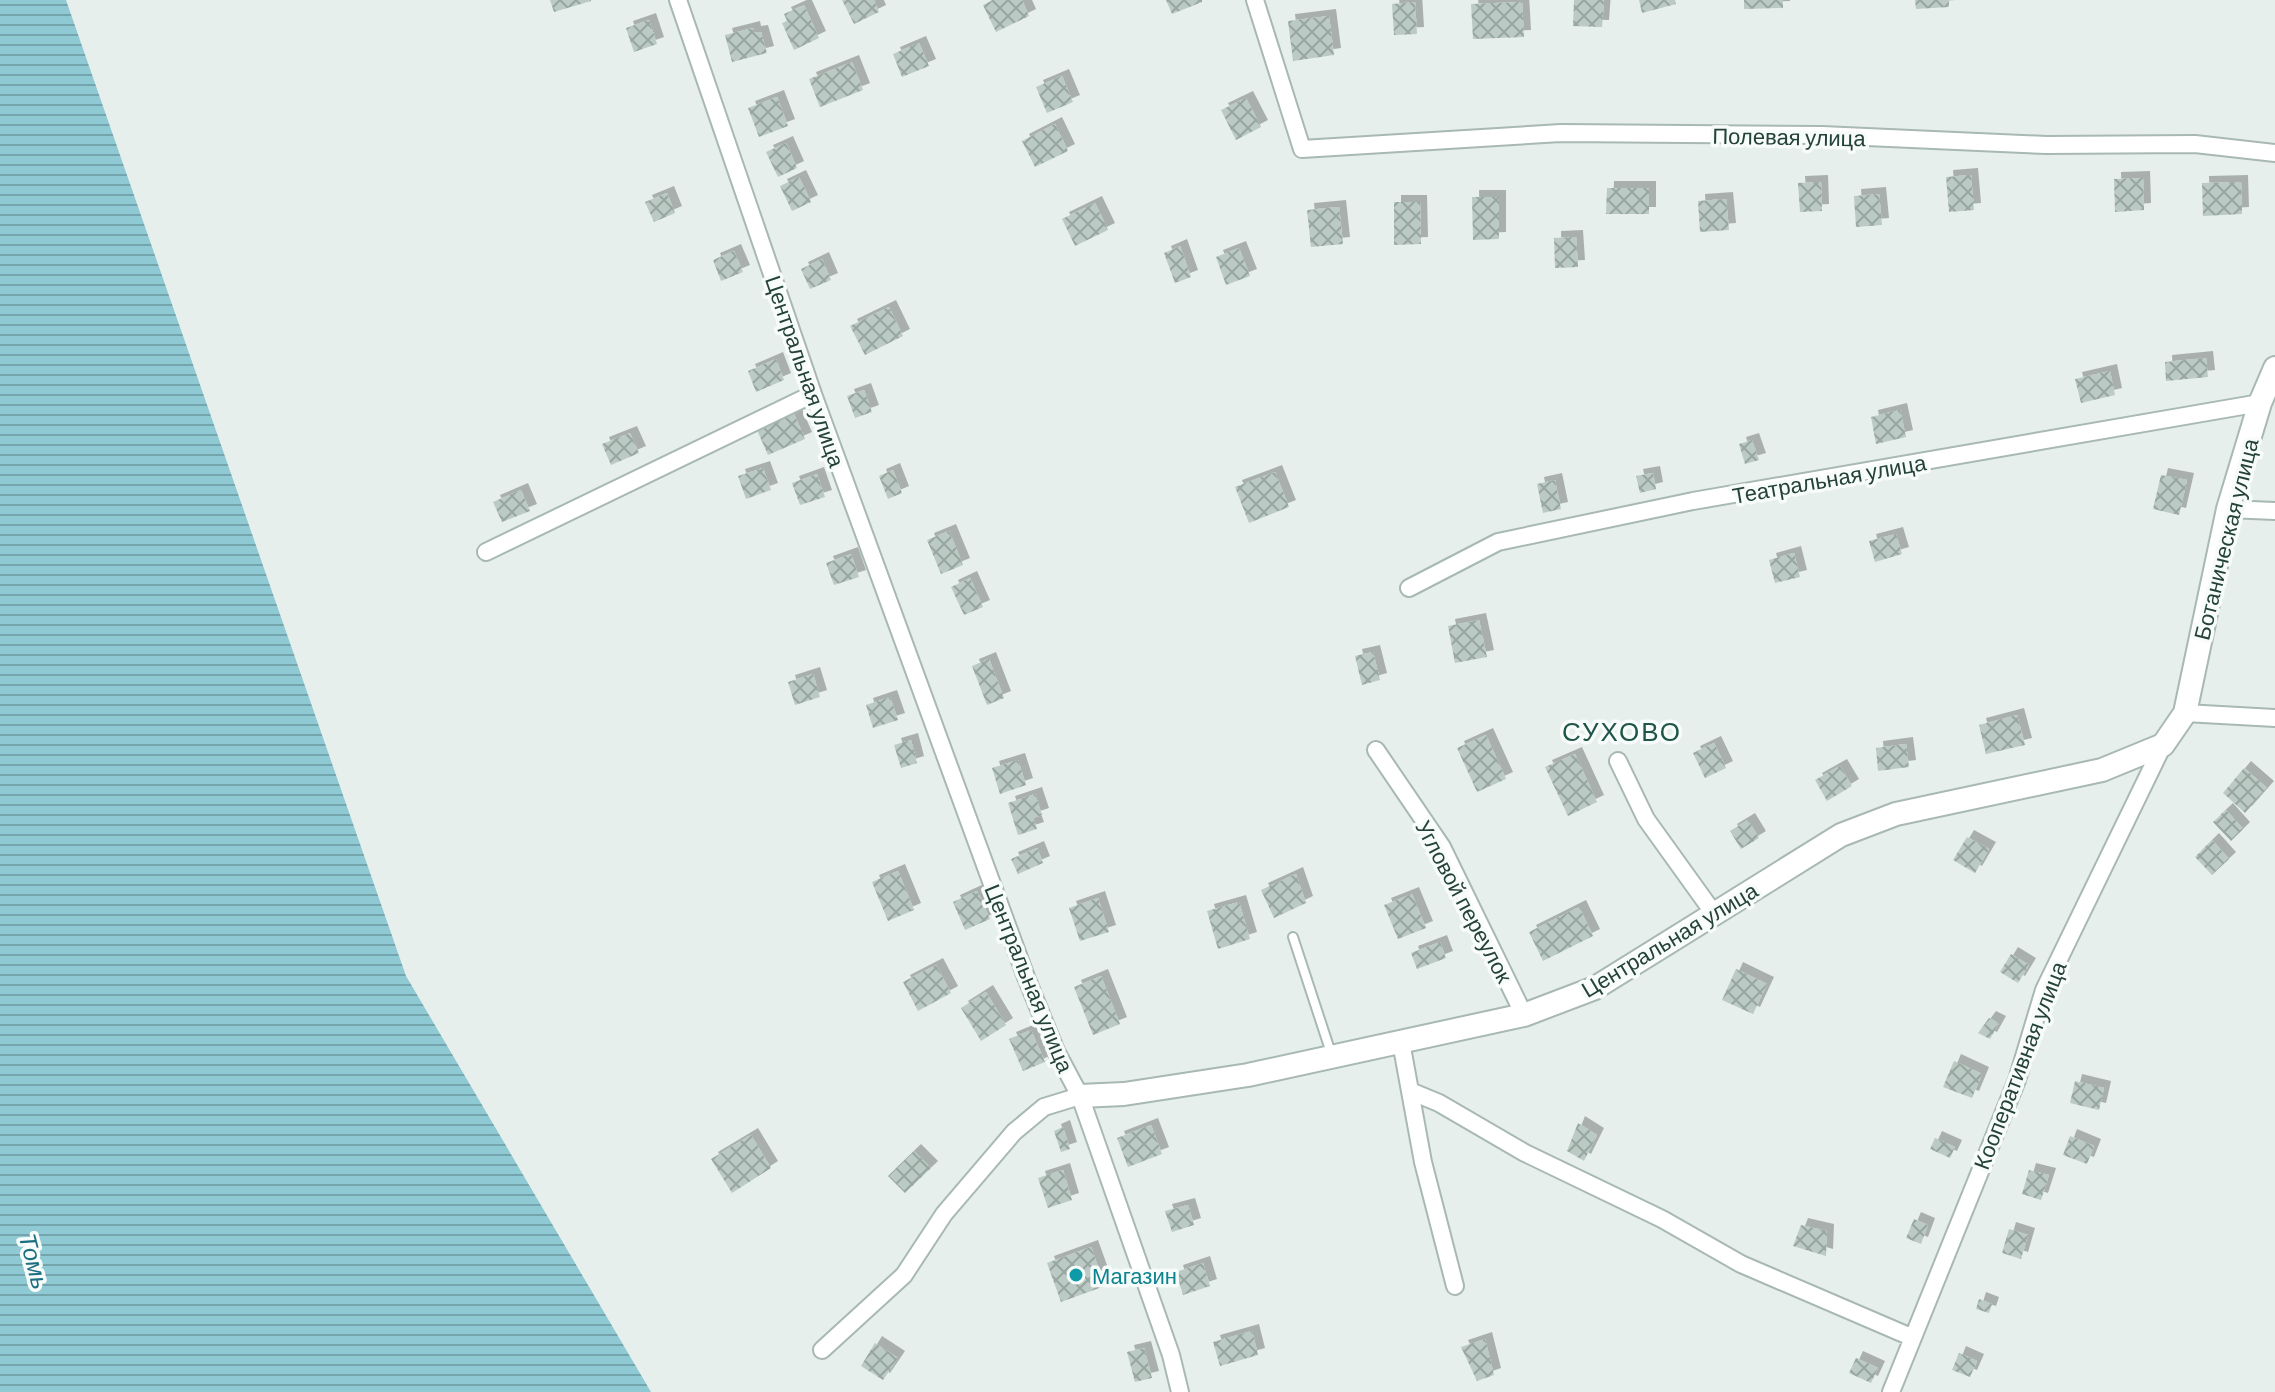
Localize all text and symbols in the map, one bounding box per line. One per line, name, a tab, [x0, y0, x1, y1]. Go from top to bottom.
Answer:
street label: Полевая улица	[1712, 122, 1867, 151]
street label: Центральная улица	[760, 272, 851, 471]
street label: Ботаническая улица	[2187, 435, 2264, 643]
street label: Театральная улица	[1730, 448, 1929, 509]
district label: СУХОВО	[1562, 715, 1682, 746]
street label: Угловой переулок	[1410, 815, 1519, 987]
street label: Центральная улица	[1576, 876, 1763, 1003]
street label: Центральная улица	[979, 880, 1080, 1077]
street label: Кооперативная улица	[1967, 957, 2072, 1173]
water label: Томь	[14, 1230, 56, 1292]
place label: Магазин	[1092, 1262, 1177, 1288]
marker: Магазин	[1067, 1266, 1085, 1284]

